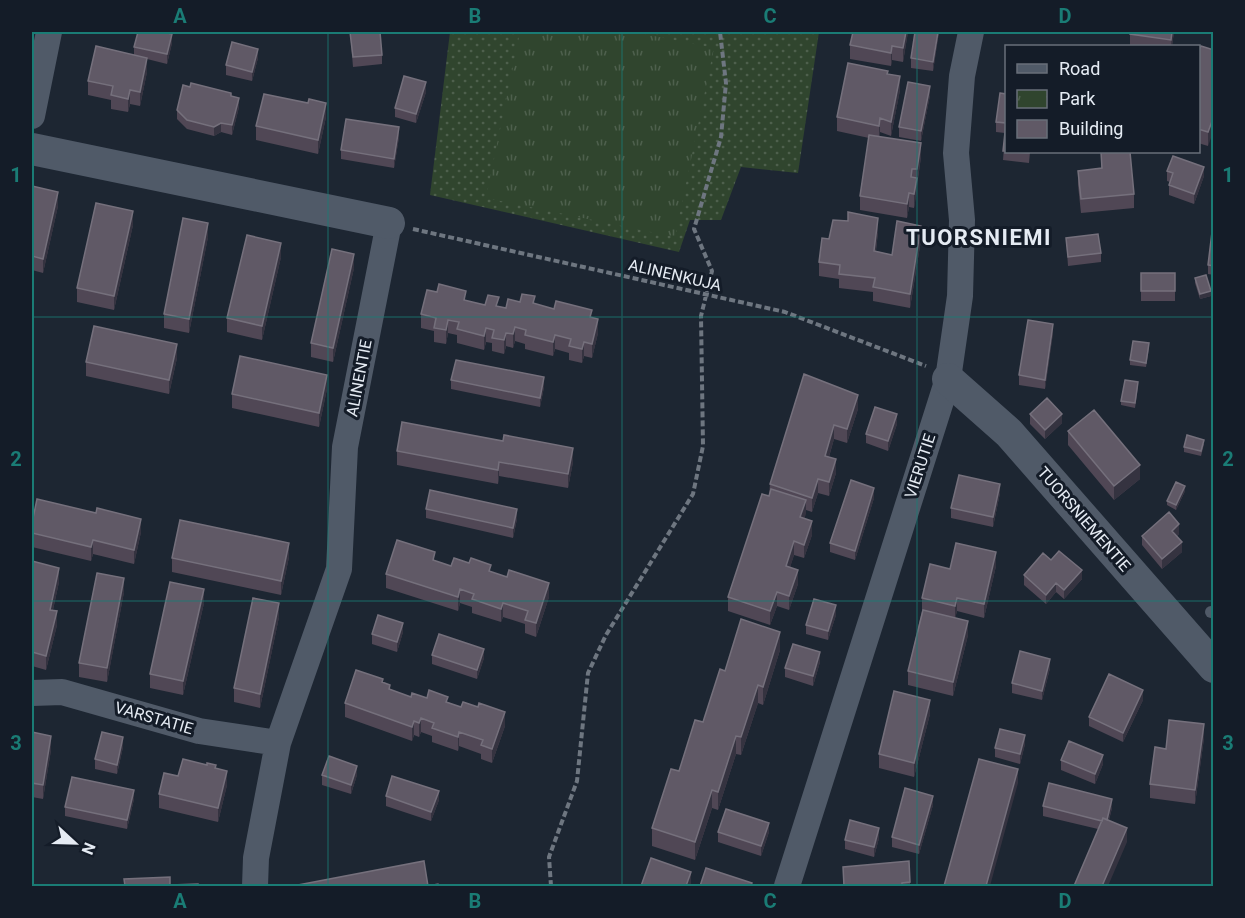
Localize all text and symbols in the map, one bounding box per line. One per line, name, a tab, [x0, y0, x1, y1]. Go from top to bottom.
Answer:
text: A	[173, 4, 187, 28]
text: B	[469, 4, 481, 28]
text: C	[763, 4, 777, 28]
text: D	[1059, 4, 1072, 28]
legend	[1005, 45, 1200, 153]
text: Road	[1059, 58, 1100, 79]
text: Park	[1059, 88, 1096, 109]
text: Building	[1059, 118, 1123, 139]
text: 1	[10, 163, 22, 187]
text: 1	[1222, 163, 1234, 187]
district label: TUORSNIEMI	[906, 225, 1052, 250]
street label: ALINENKUJA	[627, 255, 724, 295]
street label: ALINENTIE	[342, 338, 376, 418]
street label: VIERUTIE	[901, 431, 939, 501]
text: 2	[10, 447, 22, 471]
text: 2	[1222, 447, 1234, 471]
street label: TUORSNIEMENTIE	[1033, 463, 1135, 575]
street label: VARSTATIE	[113, 698, 195, 738]
text: 3	[10, 731, 22, 755]
text: 3	[1222, 731, 1234, 755]
north arrow	[45, 813, 105, 873]
text: N	[78, 840, 99, 857]
text: A	[173, 889, 187, 913]
text: B	[469, 889, 481, 913]
text: C	[763, 889, 777, 913]
text: D	[1059, 889, 1072, 913]

